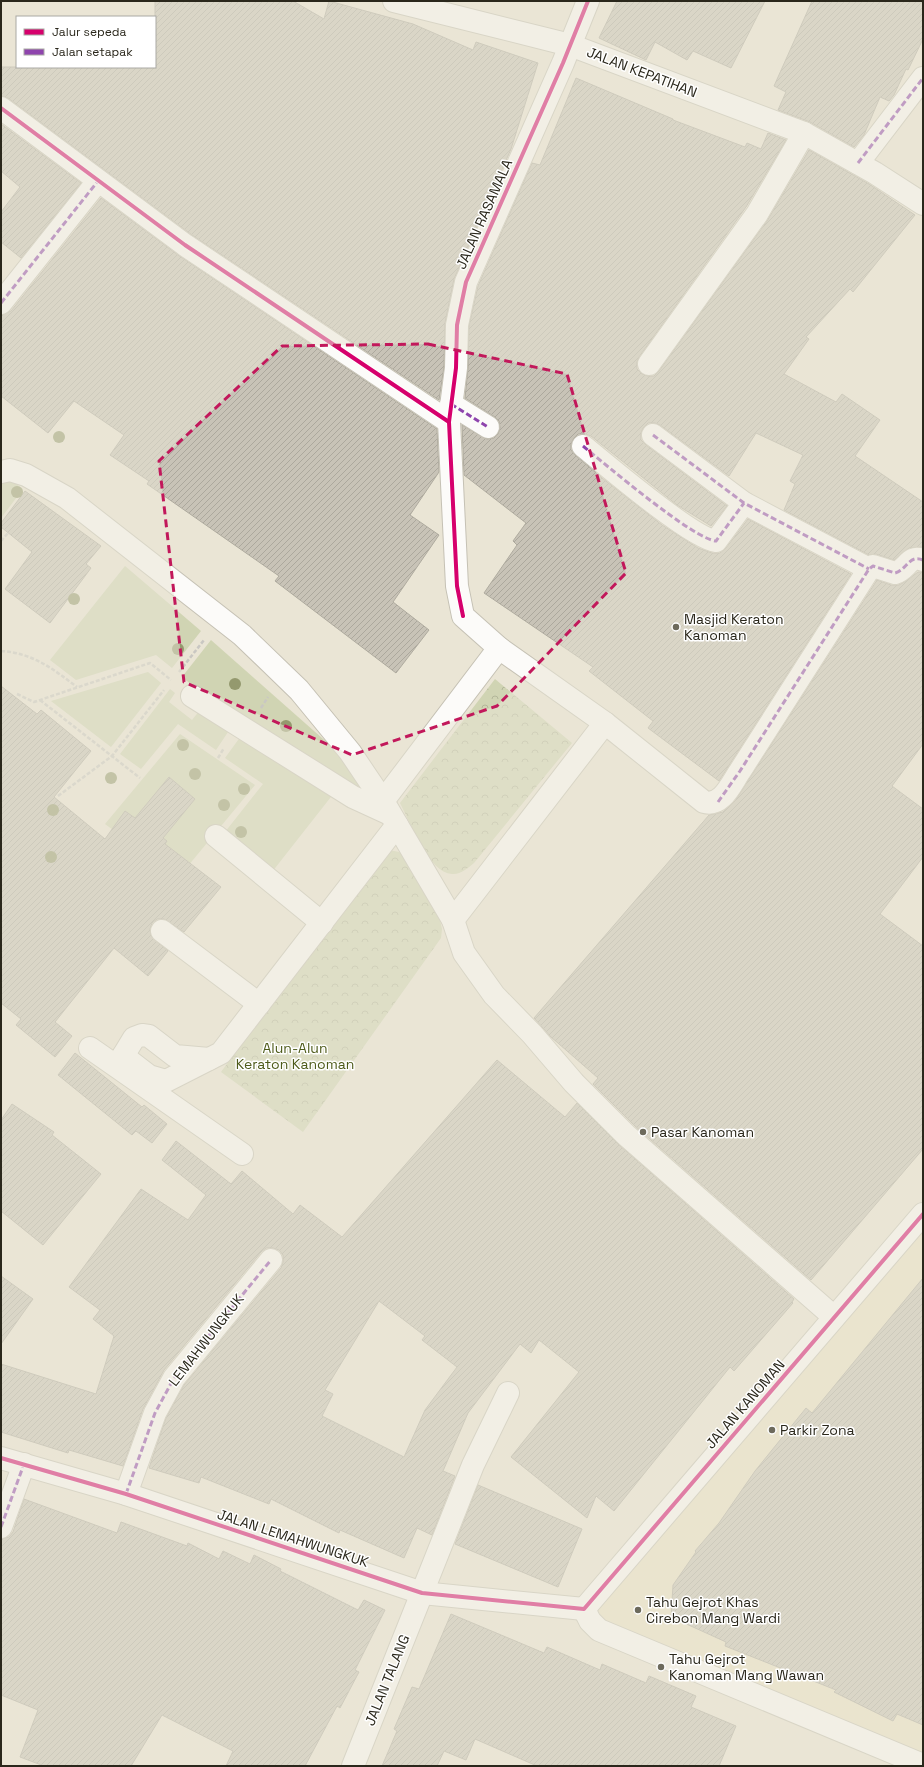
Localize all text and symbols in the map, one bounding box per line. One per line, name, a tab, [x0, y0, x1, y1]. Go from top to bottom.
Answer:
legend	[16, 16, 156, 68]
text: Jalur sepeda	[52, 24, 127, 40]
street label: JALAN KEPATIHAN	[584, 43, 700, 101]
text: Jalan setapak	[52, 44, 133, 60]
street label: JALAN RASAMALA	[452, 156, 516, 272]
place label: Masjid Keraton Kanoman	[684, 610, 784, 644]
marker: Masjid Keraton Kanoman	[671, 622, 681, 632]
park label: Alun-Alun Keraton Kanoman	[236, 1039, 354, 1073]
place label: Pasar Kanoman	[651, 1123, 754, 1141]
marker: Pasar Kanoman	[638, 1127, 648, 1137]
street label: LEMAHWUNGKUK	[164, 1290, 248, 1390]
street label: JALAN KANOMAN	[701, 1356, 789, 1452]
place label: Parkir Zona	[780, 1421, 855, 1439]
marker: Parkir Zona	[767, 1425, 777, 1435]
street label: JALAN LEMAHWUNGKUK	[215, 1505, 371, 1571]
place label: Tahu Gejrot Khas Cirebon Mang Wardi	[646, 1593, 780, 1627]
marker: Tahu Gejrot Khas Cirebon Mang Wardi	[633, 1605, 643, 1615]
street label: JALAN TALANG	[361, 1632, 413, 1728]
place label: Tahu Gejrot Kanoman Mang Wawan	[669, 1650, 824, 1684]
marker: Tahu Gejrot Kanoman Mang Wawan	[656, 1662, 666, 1672]

